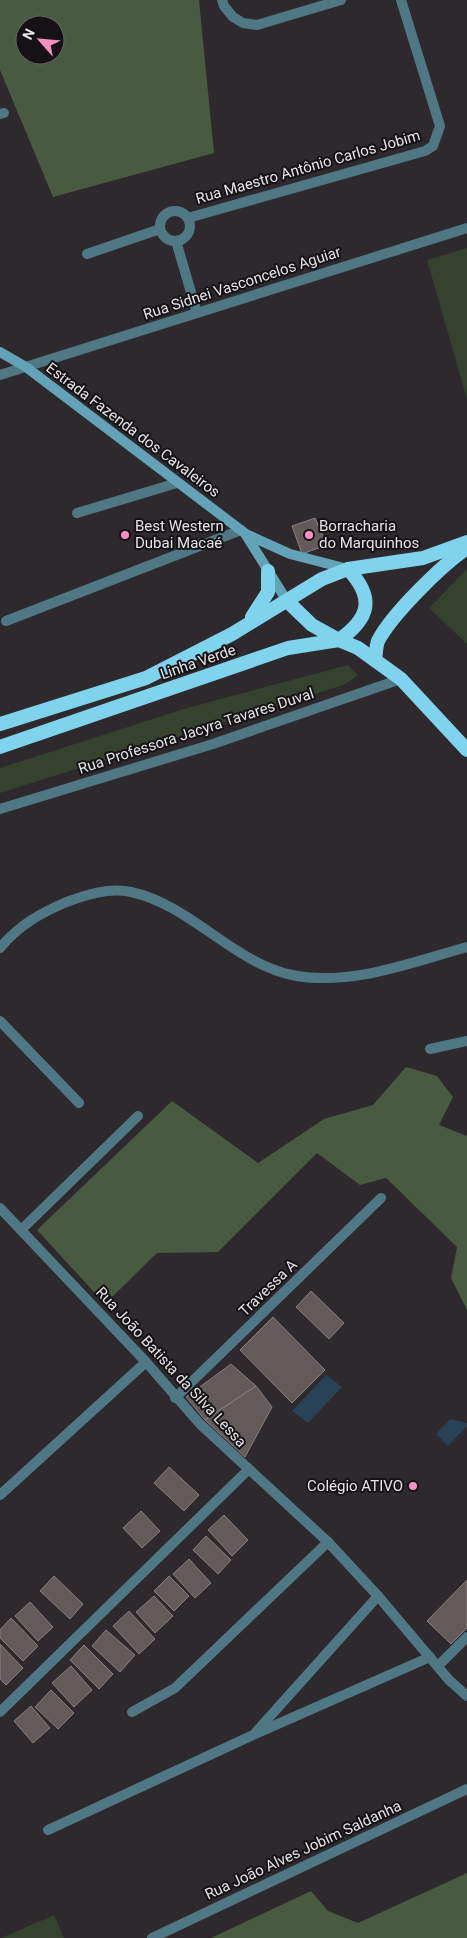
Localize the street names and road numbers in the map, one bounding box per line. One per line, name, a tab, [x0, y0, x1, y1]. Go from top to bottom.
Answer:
street label: Rua Maestro Antônio Carlos Jobim	[194, 126, 422, 208]
street label: Rua Sidnei Vasconcelos Aguiar	[141, 243, 343, 323]
street label: Estrada Fazenda dos Cavaleiros	[43, 359, 223, 501]
street label: Linha Verde	[158, 641, 238, 683]
street label: Rua Professora Jacyra Tavares Duval	[76, 684, 316, 778]
street label: Travessa A	[235, 1256, 301, 1320]
street label: Rua João Batista da Silva Lessa	[92, 1283, 250, 1451]
street label: Rua João Alves Jobim Saldanha	[202, 1797, 404, 1903]

